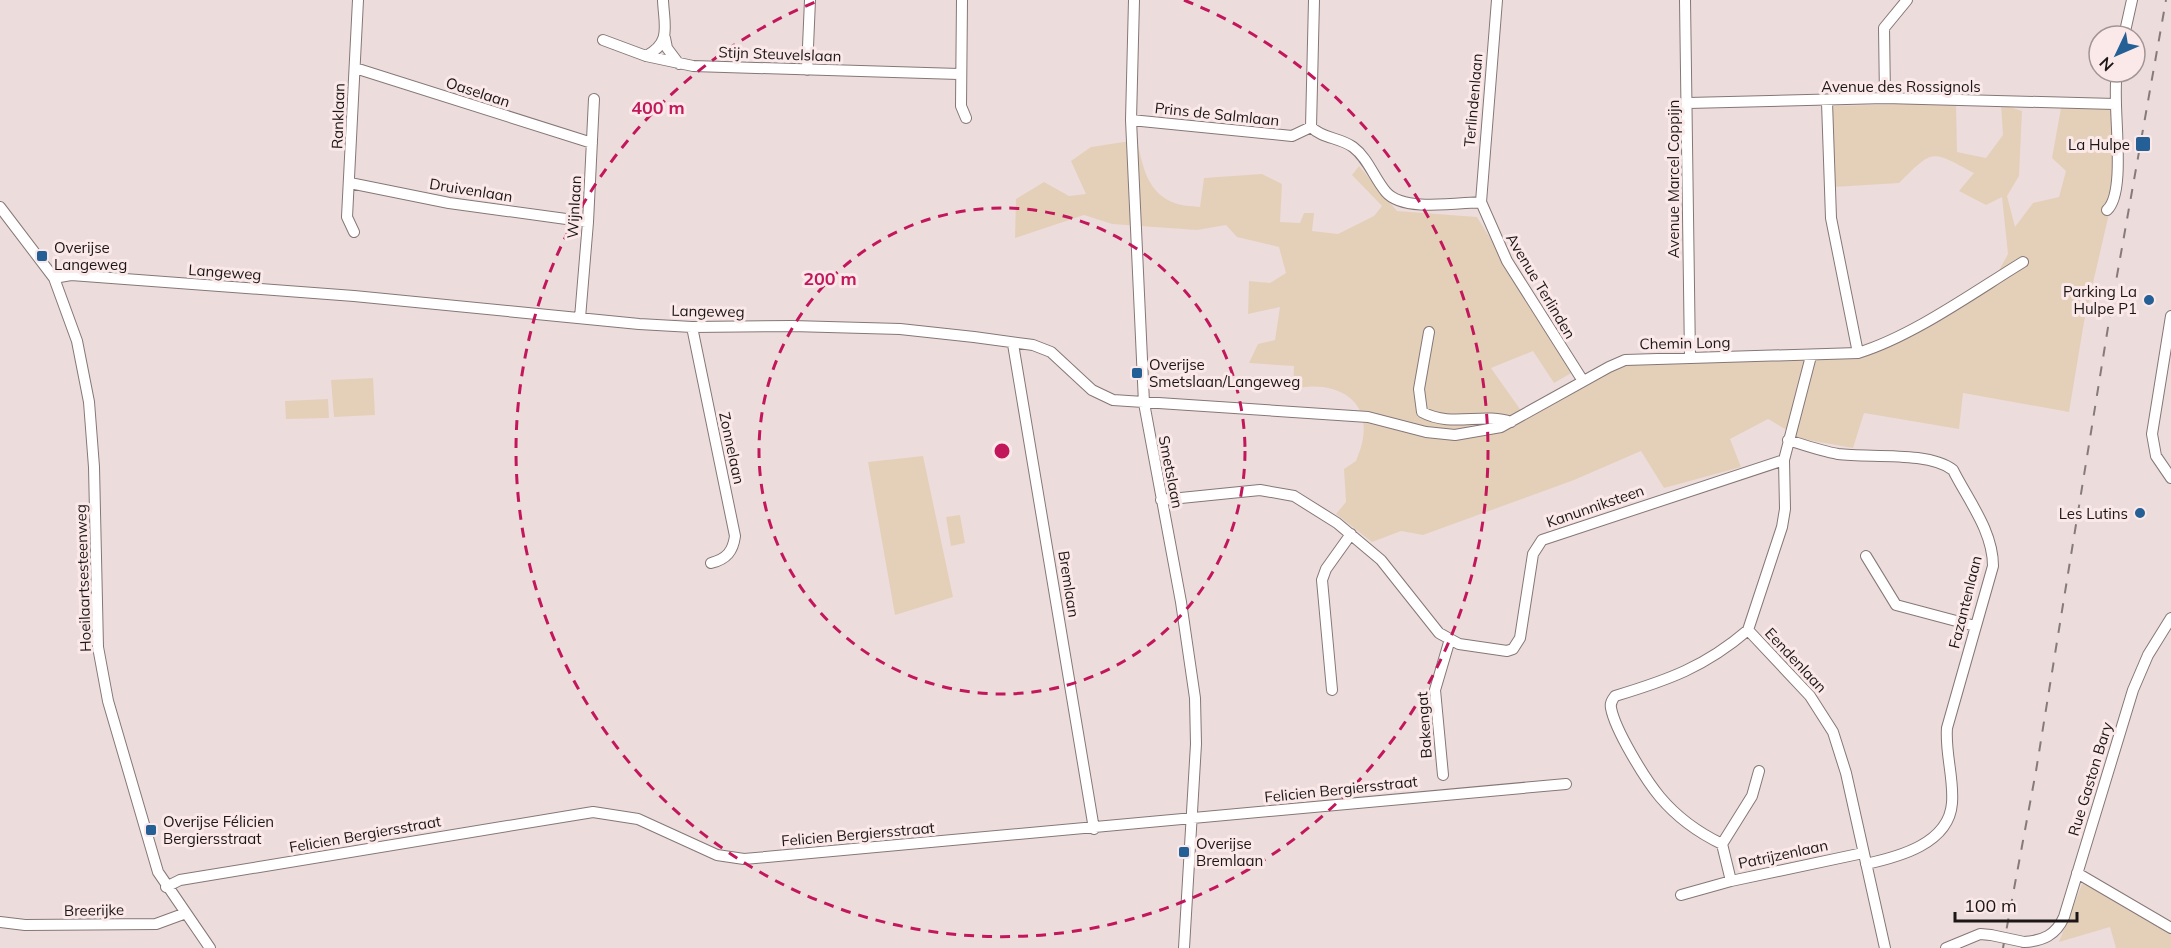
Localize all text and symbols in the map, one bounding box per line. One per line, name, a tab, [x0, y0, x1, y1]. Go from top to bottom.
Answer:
north arrow	[2087, 24, 2147, 84]
street label: Stijn Steuvelslaan	[718, 42, 842, 66]
street label: Terlindenlaan	[1459, 52, 1487, 148]
text: N	[2095, 53, 2118, 76]
street label: Oaselaan	[443, 73, 513, 111]
street label: Avenue des Rossignols	[1821, 77, 1981, 96]
street label: Ranklaan	[327, 83, 349, 149]
text: 400 m	[631, 96, 685, 119]
street label: Prins de Salmlaan	[1154, 98, 1280, 130]
street label: Avenue Marcel Coppijn	[1664, 100, 1683, 258]
place label: La Hulpe	[2068, 135, 2130, 154]
marker: La Hulpe	[2134, 135, 2152, 153]
street label: Druivenlaan	[428, 174, 514, 206]
street label: Wijnlaan	[563, 175, 585, 239]
street label: Avenue Terlinden	[1502, 230, 1580, 342]
place label: Overijse Langeweg	[54, 238, 127, 274]
marker: Overijse Langeweg	[35, 249, 49, 263]
street label: Langeweg	[188, 260, 262, 284]
text: 200 m	[803, 267, 857, 290]
place label: Parking La Hulpe P1	[2063, 282, 2137, 318]
marker: Parking La Hulpe P1	[2142, 293, 2156, 307]
street label: Langeweg	[671, 301, 745, 321]
street label: Chemin Long	[1639, 333, 1731, 353]
place label: Overijse Smetslaan/Langeweg	[1149, 355, 1300, 391]
marker: Overijse Smetslaan/Langeweg	[1130, 366, 1144, 380]
street label: Zonnelaan	[715, 410, 749, 486]
street label: Smetslaan	[1155, 434, 1187, 510]
centre of rings	[992, 441, 1012, 461]
street label: Kanunniksteen	[1544, 480, 1646, 532]
street label: Hoeilaartsesteenweg	[71, 504, 95, 652]
place label: Les Lutins	[2059, 504, 2128, 523]
marker: Les Lutins	[2133, 506, 2147, 520]
street label: Bremlaan	[1054, 549, 1084, 619]
street label: Fazantenlaan	[1944, 554, 1986, 650]
street label: Eendenlaan	[1761, 624, 1831, 696]
street label: Bakengat	[1412, 691, 1436, 759]
street label: Rue Gaston Bary	[2064, 720, 2116, 838]
street label: Felicien Bergiersstraat	[1264, 772, 1418, 806]
street label: Felicien Bergiersstraat	[288, 811, 442, 857]
place label: Overijse Félicien Bergiersstraat	[163, 812, 274, 848]
street label: Felicien Bergiersstraat	[781, 818, 935, 850]
marker: Overijse Félicien Bergiersstraat	[144, 823, 158, 837]
place label: Overijse Bremlaan	[1196, 834, 1263, 870]
street label: Patrijzenlaan	[1736, 835, 1830, 873]
marker: Overijse Bremlaan	[1177, 845, 1191, 859]
scale bar	[1955, 885, 2076, 923]
text: 100 m	[1964, 894, 2017, 917]
street label: Breerijke	[64, 900, 124, 920]

